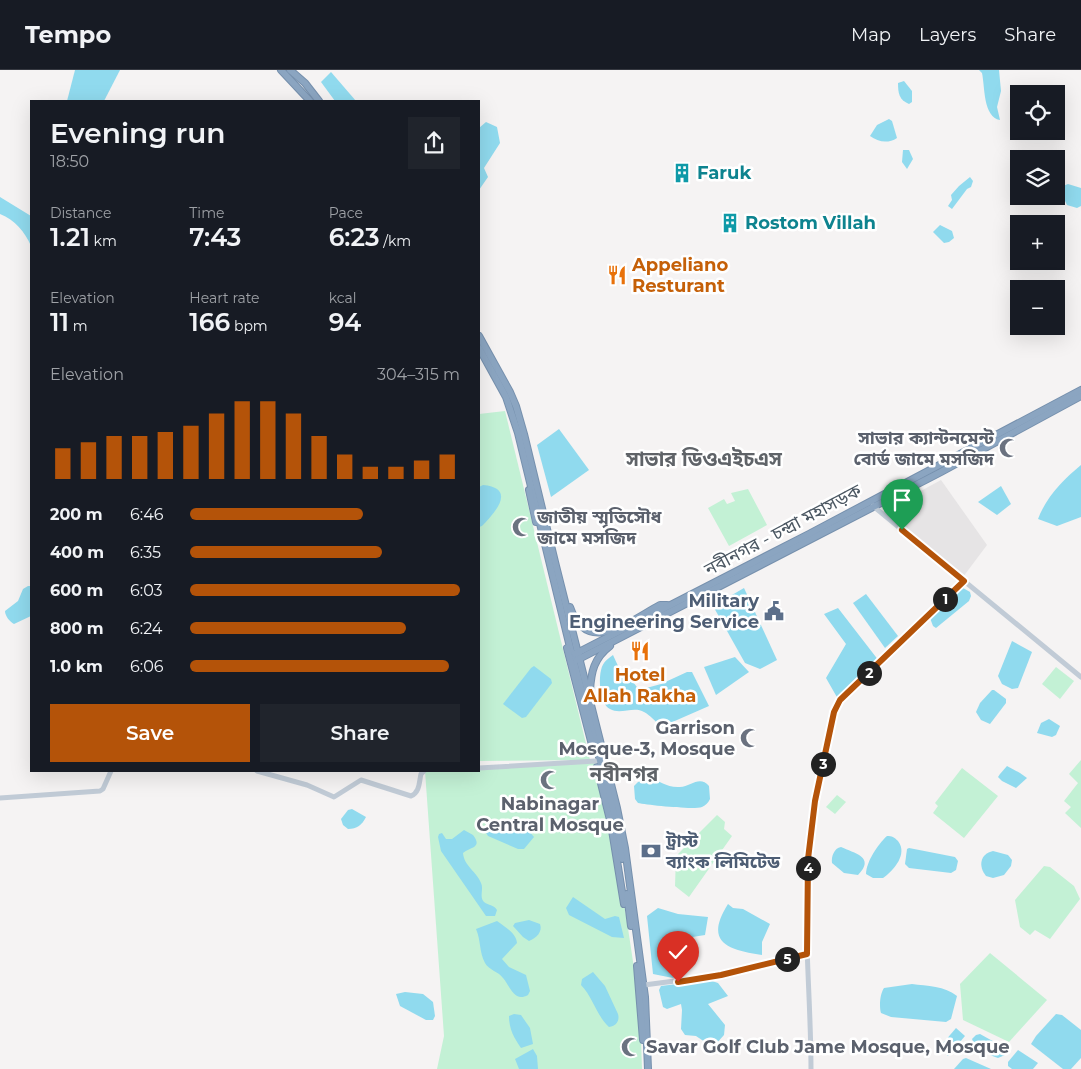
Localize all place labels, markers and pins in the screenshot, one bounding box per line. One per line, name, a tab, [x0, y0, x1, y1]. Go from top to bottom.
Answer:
building icon: Faruk	[671, 162, 693, 184]
place label: Faruk	[697, 162, 751, 184]
building icon: Rostom Villah	[719, 212, 741, 234]
place label: Rostom Villah	[745, 212, 876, 234]
place label: Appeliano Resturant	[631, 254, 728, 297]
restaurant icon: Appeliano Resturant	[606, 264, 628, 286]
place label: সাভার ক্যান্টনমেন্ট বোর্ড জামে মসজিদ	[854, 427, 995, 470]
mosque icon: সাভার ক্যান্টনমেন্ট বোর্ড জামে মসজিদ	[998, 437, 1020, 459]
pin	[881, 479, 923, 530]
place label: জাতীয় স্মৃতিসৌধ জামে মসজিদ	[536, 506, 662, 549]
mosque icon: জাতীয় স্মৃতিসৌধ জামে মসজিদ	[511, 516, 533, 538]
pin: 1	[932, 586, 958, 612]
place label: Military Engineering Service	[569, 590, 759, 633]
public building icon: Military Engineering Service	[763, 600, 785, 622]
restaurant icon: Hotel Allah Rakha	[629, 640, 651, 662]
pin: 2	[856, 660, 882, 686]
place label: Hotel Allah Rakha	[583, 664, 696, 707]
place label: Garrison Mosque-3, Mosque	[558, 717, 735, 760]
mosque icon: Garrison Mosque-3, Mosque	[739, 727, 761, 749]
pin: 3	[810, 752, 836, 776]
mosque icon: Nabinagar Central Mosque	[539, 769, 561, 791]
place label: Nabinagar Central Mosque	[476, 793, 624, 836]
place label: ট্রাস্ট ব্যাংক লিমিটেড	[665, 830, 781, 873]
bank icon: ট্রাস্ট ব্যাংক লিমিটেড	[640, 840, 662, 862]
pin: 4	[796, 856, 820, 880]
pin	[657, 931, 699, 982]
pin: 5	[774, 946, 800, 972]
mosque icon: Savar Golf Club Jame Mosque, Mosque	[620, 1036, 642, 1058]
place label: Savar Golf Club Jame Mosque, Mosque	[646, 1036, 1010, 1058]

